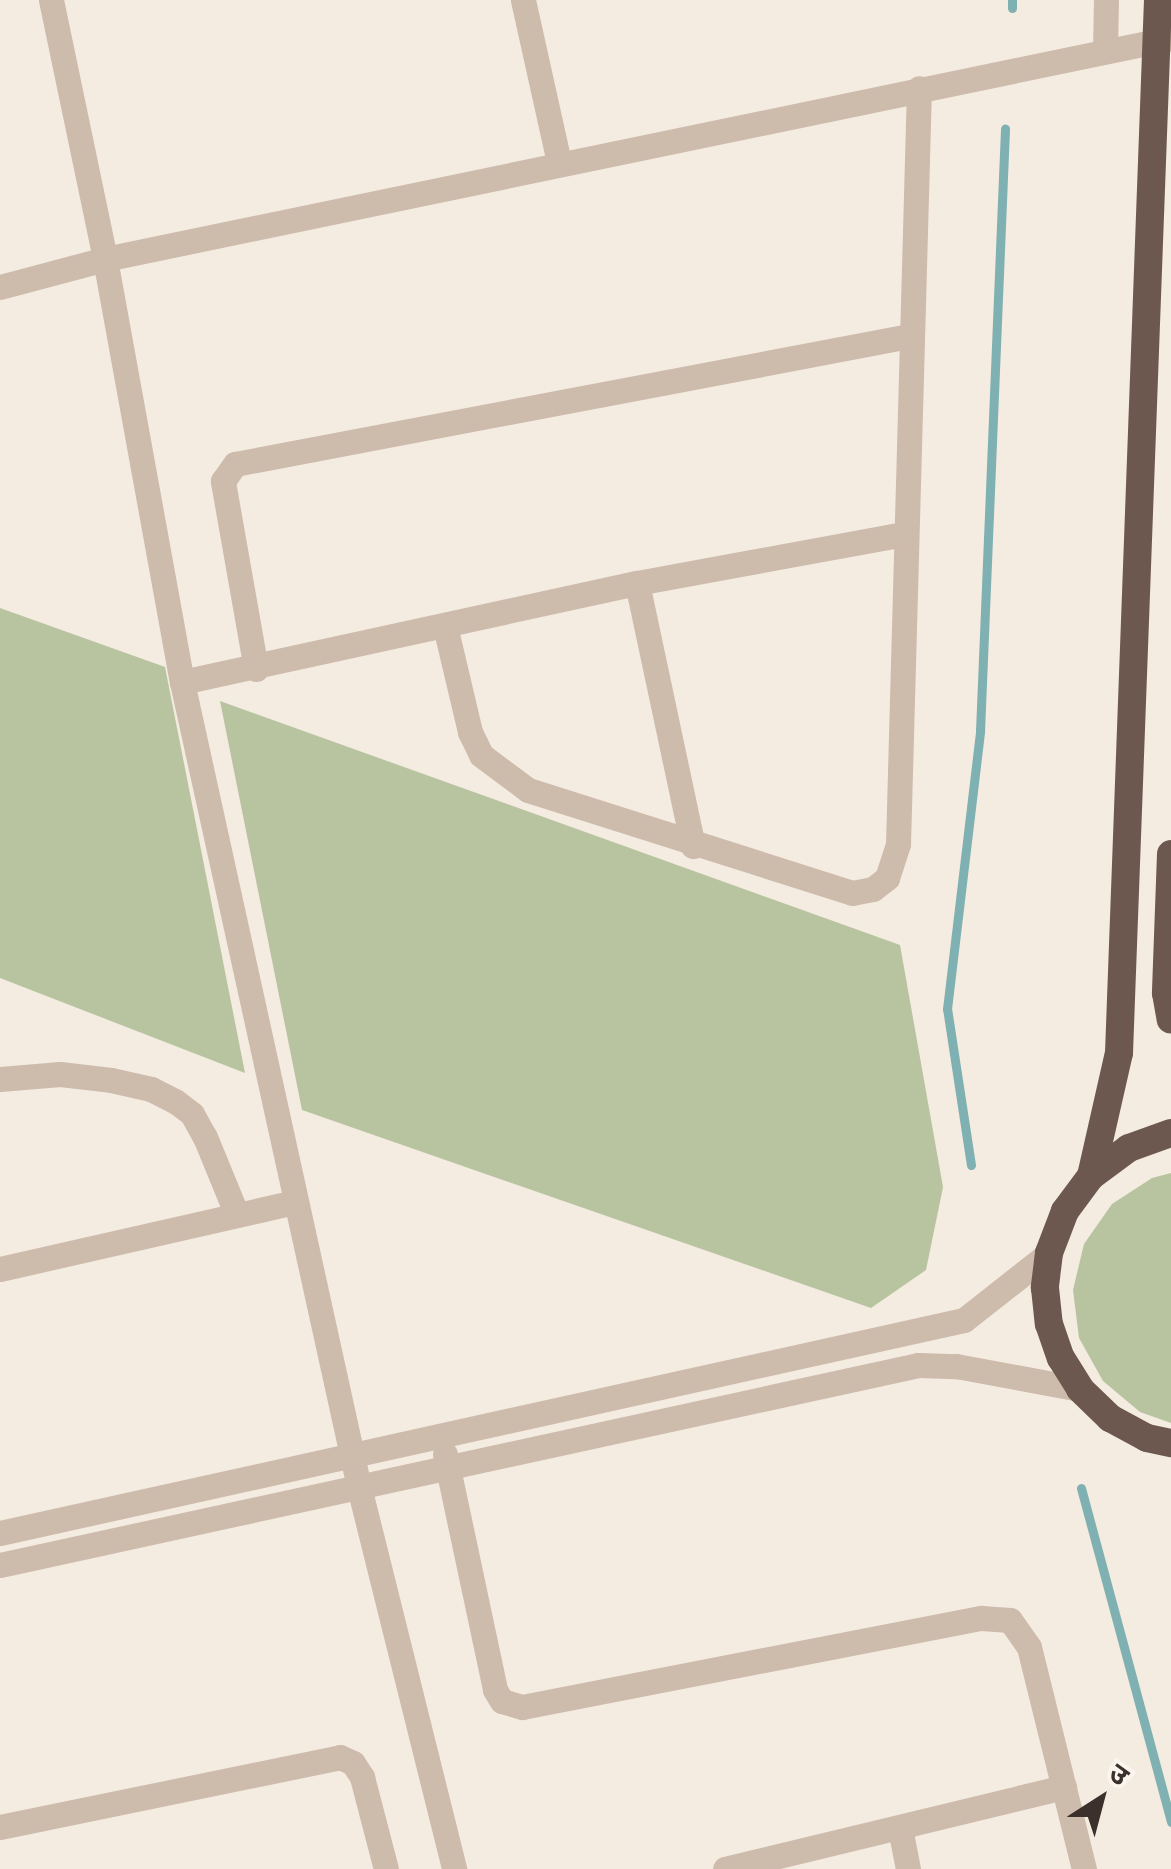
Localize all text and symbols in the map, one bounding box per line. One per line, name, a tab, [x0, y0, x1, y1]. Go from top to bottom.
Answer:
north arrow	[1051, 1749, 1151, 1849]
text: उ	[1103, 1756, 1135, 1792]

